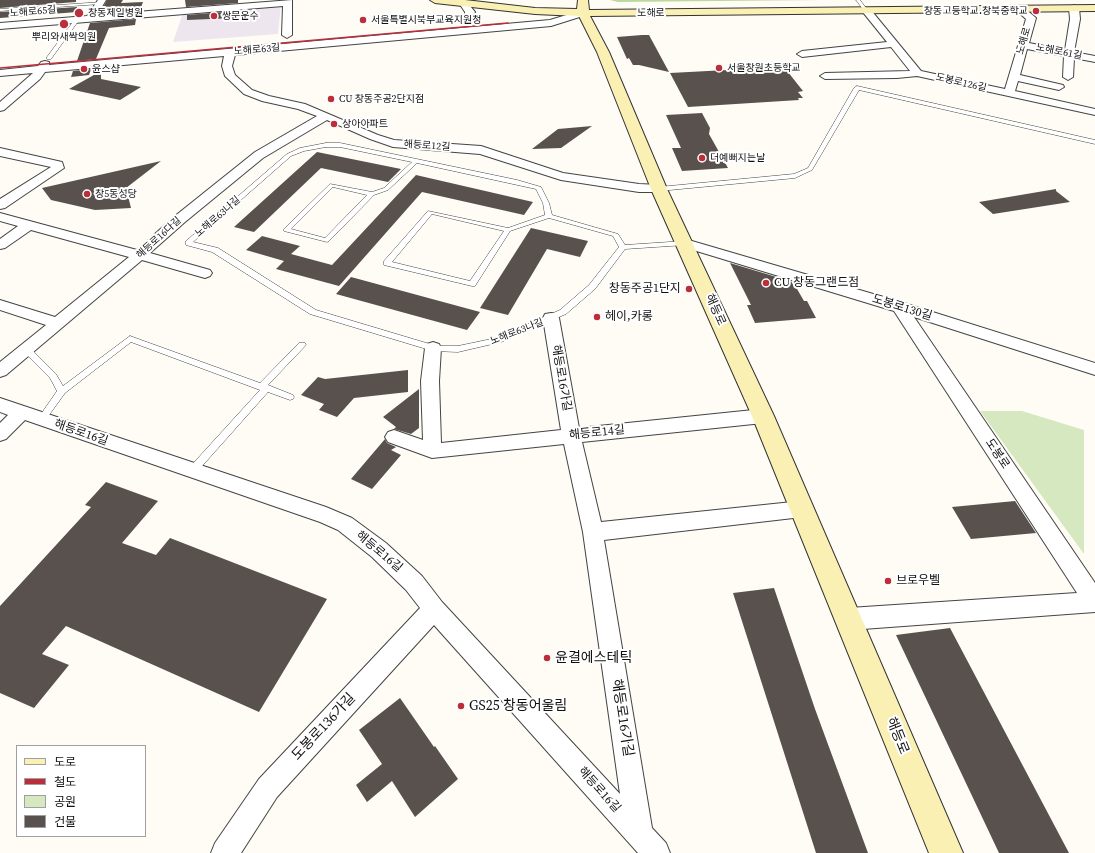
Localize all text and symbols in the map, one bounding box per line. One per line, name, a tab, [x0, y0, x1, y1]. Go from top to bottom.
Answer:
street label: 노해로65길	[9, 4, 57, 20]
place label: 창동고등학교.창북중학교	[924, 5, 1028, 17]
marker: 창동고등학교.창북중학교	[1031, 6, 1041, 16]
marker: 창동제일병원	[73, 7, 85, 19]
place label: 창동제일병원	[88, 7, 143, 19]
street label: 노해로	[637, 7, 665, 19]
place label: 쌍문운수	[222, 10, 259, 22]
marker: 쌍문운수	[209, 11, 219, 21]
place label: 서울특별시북부교육지원청	[371, 14, 481, 26]
marker: 서울특별시북부교육지원청	[358, 15, 368, 25]
marker: 뿌리와새싹의원	[58, 18, 70, 30]
street label: 노해로	[1014, 26, 1034, 56]
place label: 뿌리와새싹의원	[32, 31, 96, 43]
street label: 노해로63길	[233, 42, 281, 58]
street label: 노해로61길	[1035, 42, 1083, 62]
place label: 서울창원초등학교	[727, 62, 801, 74]
place label: 윤스샵	[92, 63, 120, 75]
marker: 서울창원초등학교	[714, 63, 724, 73]
marker: 윤스샵	[79, 64, 89, 74]
street label: 도봉로126길	[934, 71, 988, 95]
place label: CU 창동주공2단지점	[339, 93, 424, 105]
marker: CU 창동주공2단지점	[326, 94, 336, 104]
place label: 상아아파트	[342, 118, 388, 130]
marker: 상아아파트	[329, 119, 339, 129]
street label: 해등로12길	[403, 138, 451, 154]
place label: 더예뻐지는날	[710, 152, 765, 164]
marker: 더예뻐지는날	[697, 153, 707, 163]
place label: 창5동성당	[95, 188, 137, 200]
marker: 창5동성당	[82, 189, 92, 199]
street label: 노해로63나길	[193, 194, 243, 240]
street label: 해등로16다길	[134, 215, 184, 261]
place label: CU 창동그랜드점	[774, 276, 859, 290]
marker: CU 창동그랜드점	[761, 278, 771, 288]
place label: 창동주공1단지	[609, 282, 681, 296]
marker: 창동주공1단지	[684, 284, 694, 294]
street label: 해등로	[702, 292, 728, 328]
street label: 도봉로130길	[870, 292, 934, 324]
place label: 헤이,카롱	[605, 310, 653, 324]
marker: 헤이,카롱	[592, 312, 602, 322]
street label: 노해로63나길	[489, 316, 545, 348]
street label: 해등로16가길	[548, 344, 574, 412]
street label: 해등로16길	[52, 417, 110, 449]
street label: 해등로14길	[568, 423, 626, 443]
street label: 도봉로	[982, 436, 1012, 472]
street label: 해등로16길	[353, 528, 405, 576]
place label: 브로우벨	[896, 574, 940, 588]
marker: 브로우벨	[883, 576, 893, 586]
place label: 윤결에스테틱	[555, 650, 632, 666]
marker: 윤결에스테틱	[542, 653, 552, 663]
street label: 해등로16가길	[608, 678, 636, 758]
street label: 도봉로136가길	[289, 690, 359, 764]
place label: GS25 창동어울림	[469, 698, 567, 714]
marker: GS25 창동어울림	[456, 701, 466, 711]
street label: 해등로	[882, 715, 912, 757]
legend	[16, 745, 146, 837]
text: 도로	[54, 754, 76, 770]
street label: 해등로16길	[575, 764, 623, 816]
text: 철도	[54, 774, 76, 790]
text: 공원	[54, 794, 76, 810]
text: 건물	[54, 814, 76, 830]

